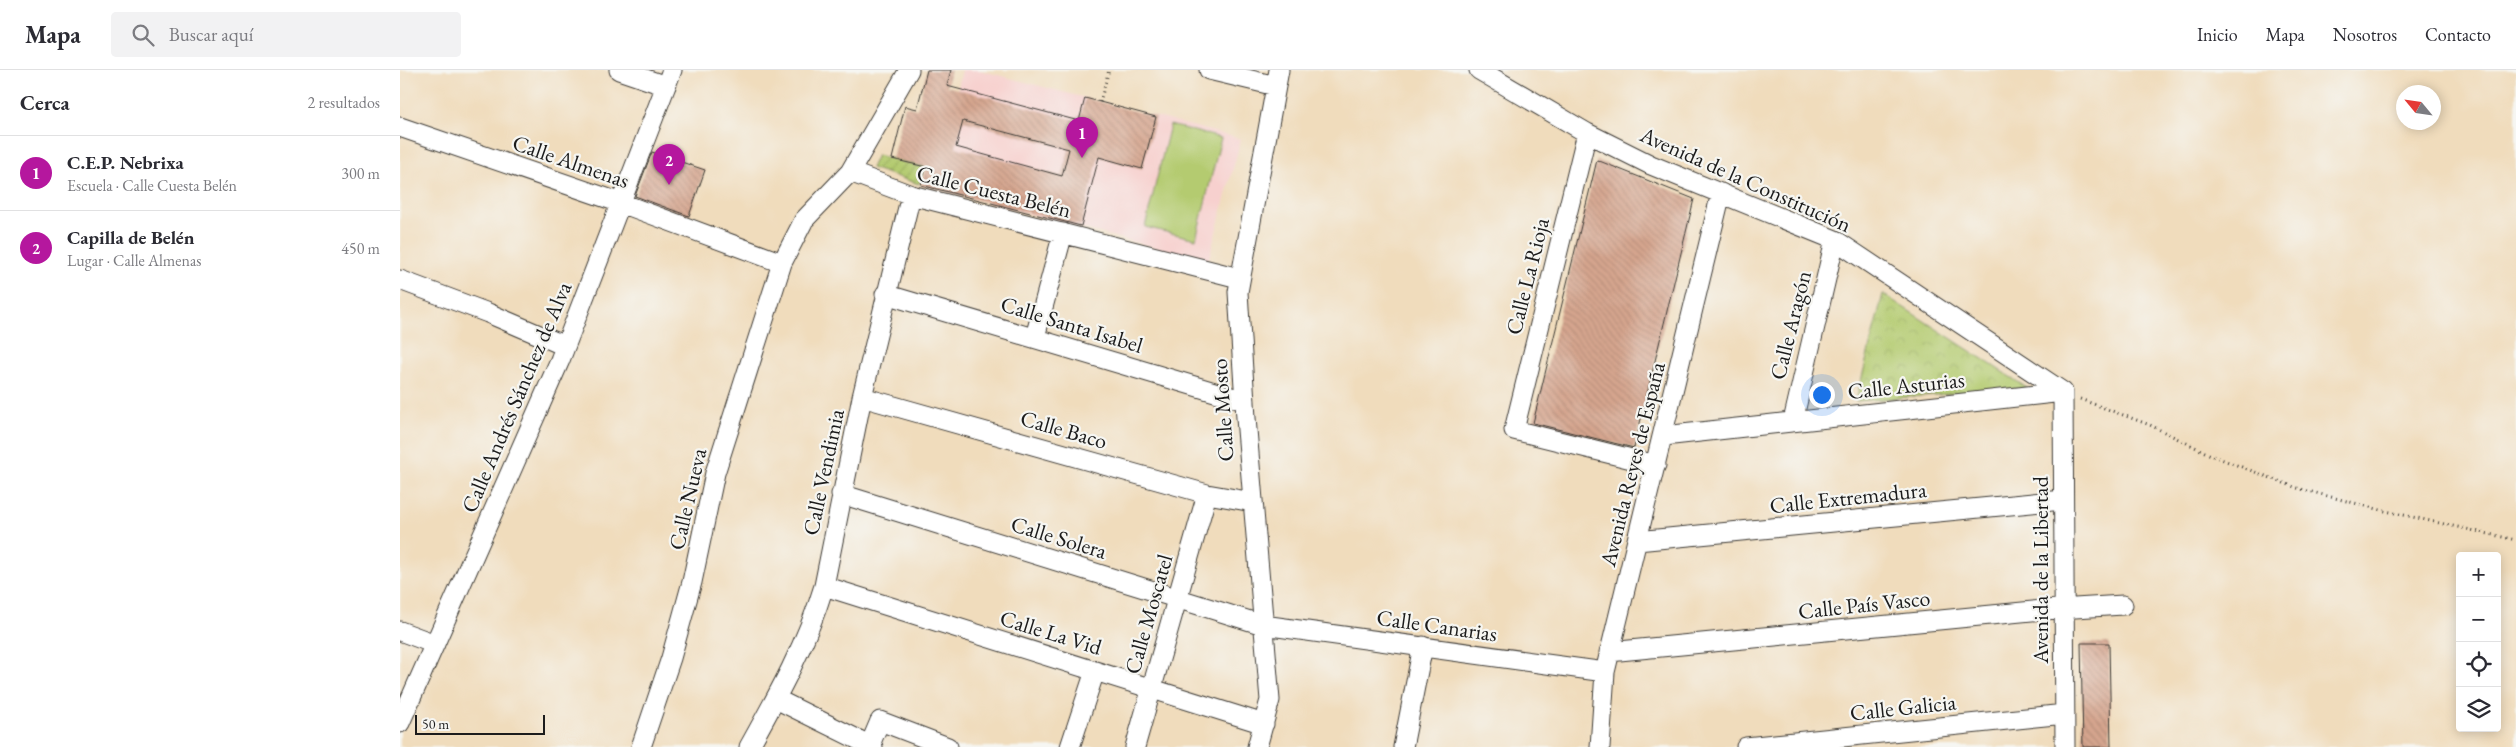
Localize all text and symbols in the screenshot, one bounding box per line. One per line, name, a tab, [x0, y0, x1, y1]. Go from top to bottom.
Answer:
search box	[111, 12, 461, 57]
text: Mapa	[25, 19, 81, 50]
icon: search	[129, 21, 157, 49]
text: Buscar aquí	[169, 22, 253, 47]
text: Inicio	[2197, 23, 2238, 46]
text: Mapa	[2266, 23, 2305, 46]
text: Nosotros	[2333, 23, 2397, 46]
text: Contacto	[2425, 23, 2491, 46]
north arrow	[2396, 85, 2441, 130]
text: Cerca	[20, 89, 70, 116]
text: 2 resultados	[308, 92, 380, 113]
pin: 1	[1066, 117, 1098, 158]
street label: Avenida de la Constitución	[1635, 119, 1856, 239]
street label: Calle Almenas	[509, 128, 633, 195]
pin: 2	[653, 144, 685, 185]
text: C.E.P. Nebrixa	[67, 150, 184, 175]
street label: Calle Cuesta Belén	[914, 158, 1074, 225]
text: 1	[32, 163, 40, 184]
text: 300 m	[341, 163, 380, 184]
text: Escuela · Calle Cuesta Belén	[67, 175, 237, 196]
street label: Calle La Rioja	[1499, 214, 1556, 338]
text: Capilla de Belén	[67, 225, 195, 250]
text: 2	[32, 238, 40, 259]
text: 450 m	[341, 238, 380, 259]
text: Lugar · Calle Almenas	[67, 250, 202, 271]
street label: Calle Aragón	[1763, 267, 1818, 383]
street label: Calle Andrés Sánchez de Alva	[455, 277, 578, 517]
street label: Calle Santa Isabel	[997, 289, 1146, 360]
street label: Calle Mosto	[1204, 357, 1241, 462]
street label: Avenida Reyes de España	[1593, 359, 1672, 570]
street label: Calle Asturias	[1846, 365, 1966, 406]
your location	[1809, 382, 1835, 408]
street label: Calle Baco	[1017, 403, 1111, 456]
street label: Calle Vendimia	[796, 406, 851, 538]
street label: Calle Nueva	[662, 445, 713, 553]
street label: Calle Extremadura	[1768, 475, 1928, 520]
street label: Avenida de la Libertad	[2026, 475, 2055, 665]
street label: Calle Solera	[1007, 509, 1111, 566]
street label: Calle Moscatel	[1118, 551, 1179, 677]
map controls	[2456, 552, 2501, 732]
button: +	[2456, 552, 2501, 597]
street label: Calle País Vasco	[1797, 583, 1932, 626]
button: −	[2456, 597, 2501, 642]
street label: Calle La Vid	[996, 603, 1106, 662]
street label: Calle Canarias	[1375, 603, 1499, 648]
button: locate	[2456, 642, 2501, 687]
street label: Calle Galicia	[1849, 687, 1958, 727]
button: layers	[2456, 687, 2501, 732]
scale bar	[415, 712, 545, 735]
text: 50 m	[422, 715, 449, 733]

